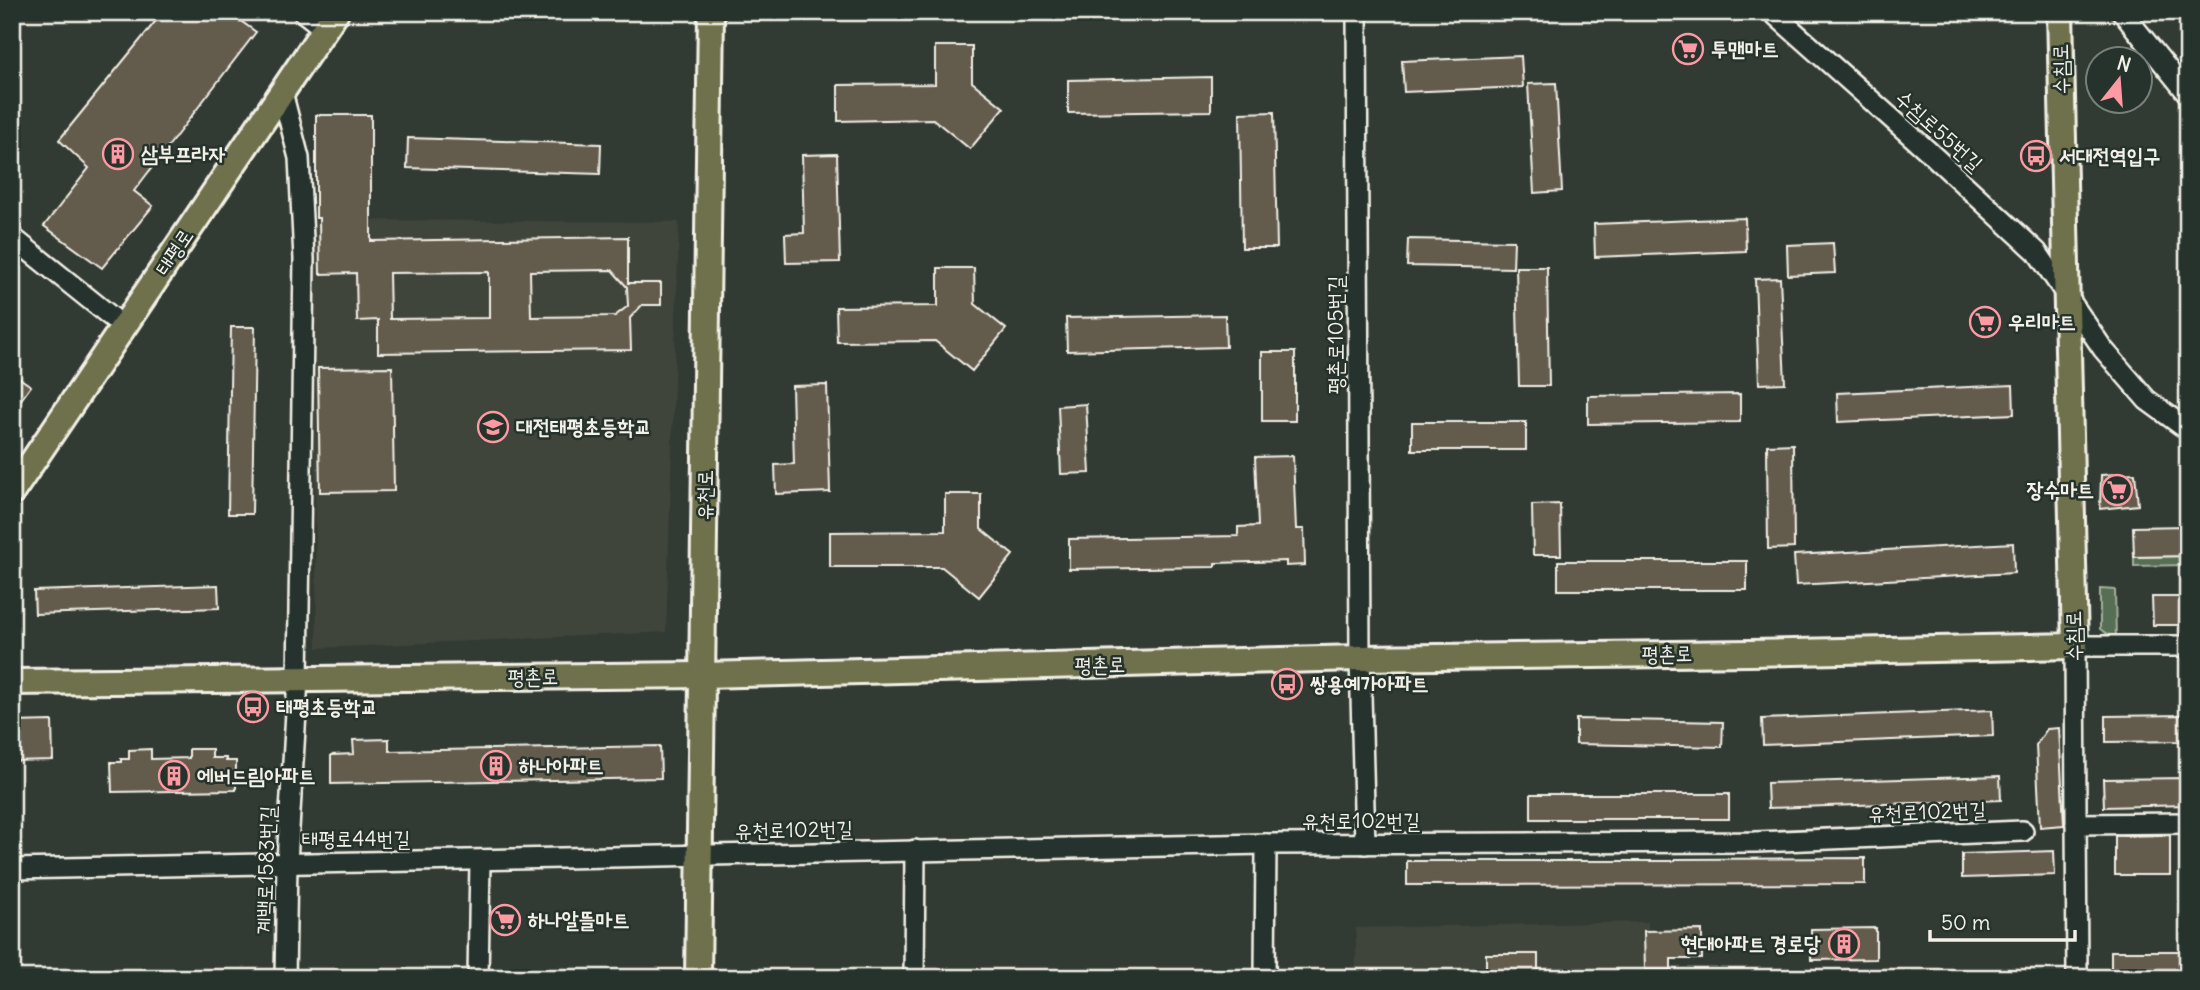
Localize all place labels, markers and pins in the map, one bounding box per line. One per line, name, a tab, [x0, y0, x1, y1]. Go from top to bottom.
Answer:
supermarket icon: 투맨마트	[1671, 32, 1705, 66]
place label: 투맨마트	[1711, 35, 1779, 62]
building icon: 삼부프라자	[101, 137, 135, 171]
bus stop icon: 서대전역입구	[2019, 139, 2053, 173]
place label: 삼부프라자	[141, 140, 226, 167]
place label: 서대전역입구	[2059, 142, 2160, 169]
supermarket icon: 우리마트	[1968, 305, 2002, 339]
place label: 우리마트	[2008, 308, 2076, 335]
school or university icon: 대전태평초등학교	[476, 410, 510, 444]
place label: 대전태평초등학교	[516, 413, 651, 440]
supermarket icon: 장수마트	[2100, 473, 2134, 507]
place label: 장수마트	[2026, 476, 2094, 503]
bus stop icon: 쌍용예가아파트	[1270, 667, 1304, 701]
place label: 쌍용예가아파트	[1310, 670, 1428, 697]
bus stop icon: 태평초등학교	[236, 690, 270, 724]
place label: 태평초등학교	[276, 693, 377, 720]
building icon: 하나아파트	[479, 749, 513, 783]
place label: 하나아파트	[518, 752, 604, 779]
building icon: 에버드림아파트	[157, 759, 191, 793]
place label: 에버드림아파트	[197, 762, 315, 789]
supermarket icon: 하나알뜰마트	[488, 903, 522, 937]
place label: 하나알뜰마트	[527, 906, 629, 933]
building icon: 현대아파트 경로당	[1827, 927, 1861, 961]
place label: 현대아파트 경로당	[1681, 930, 1821, 957]

